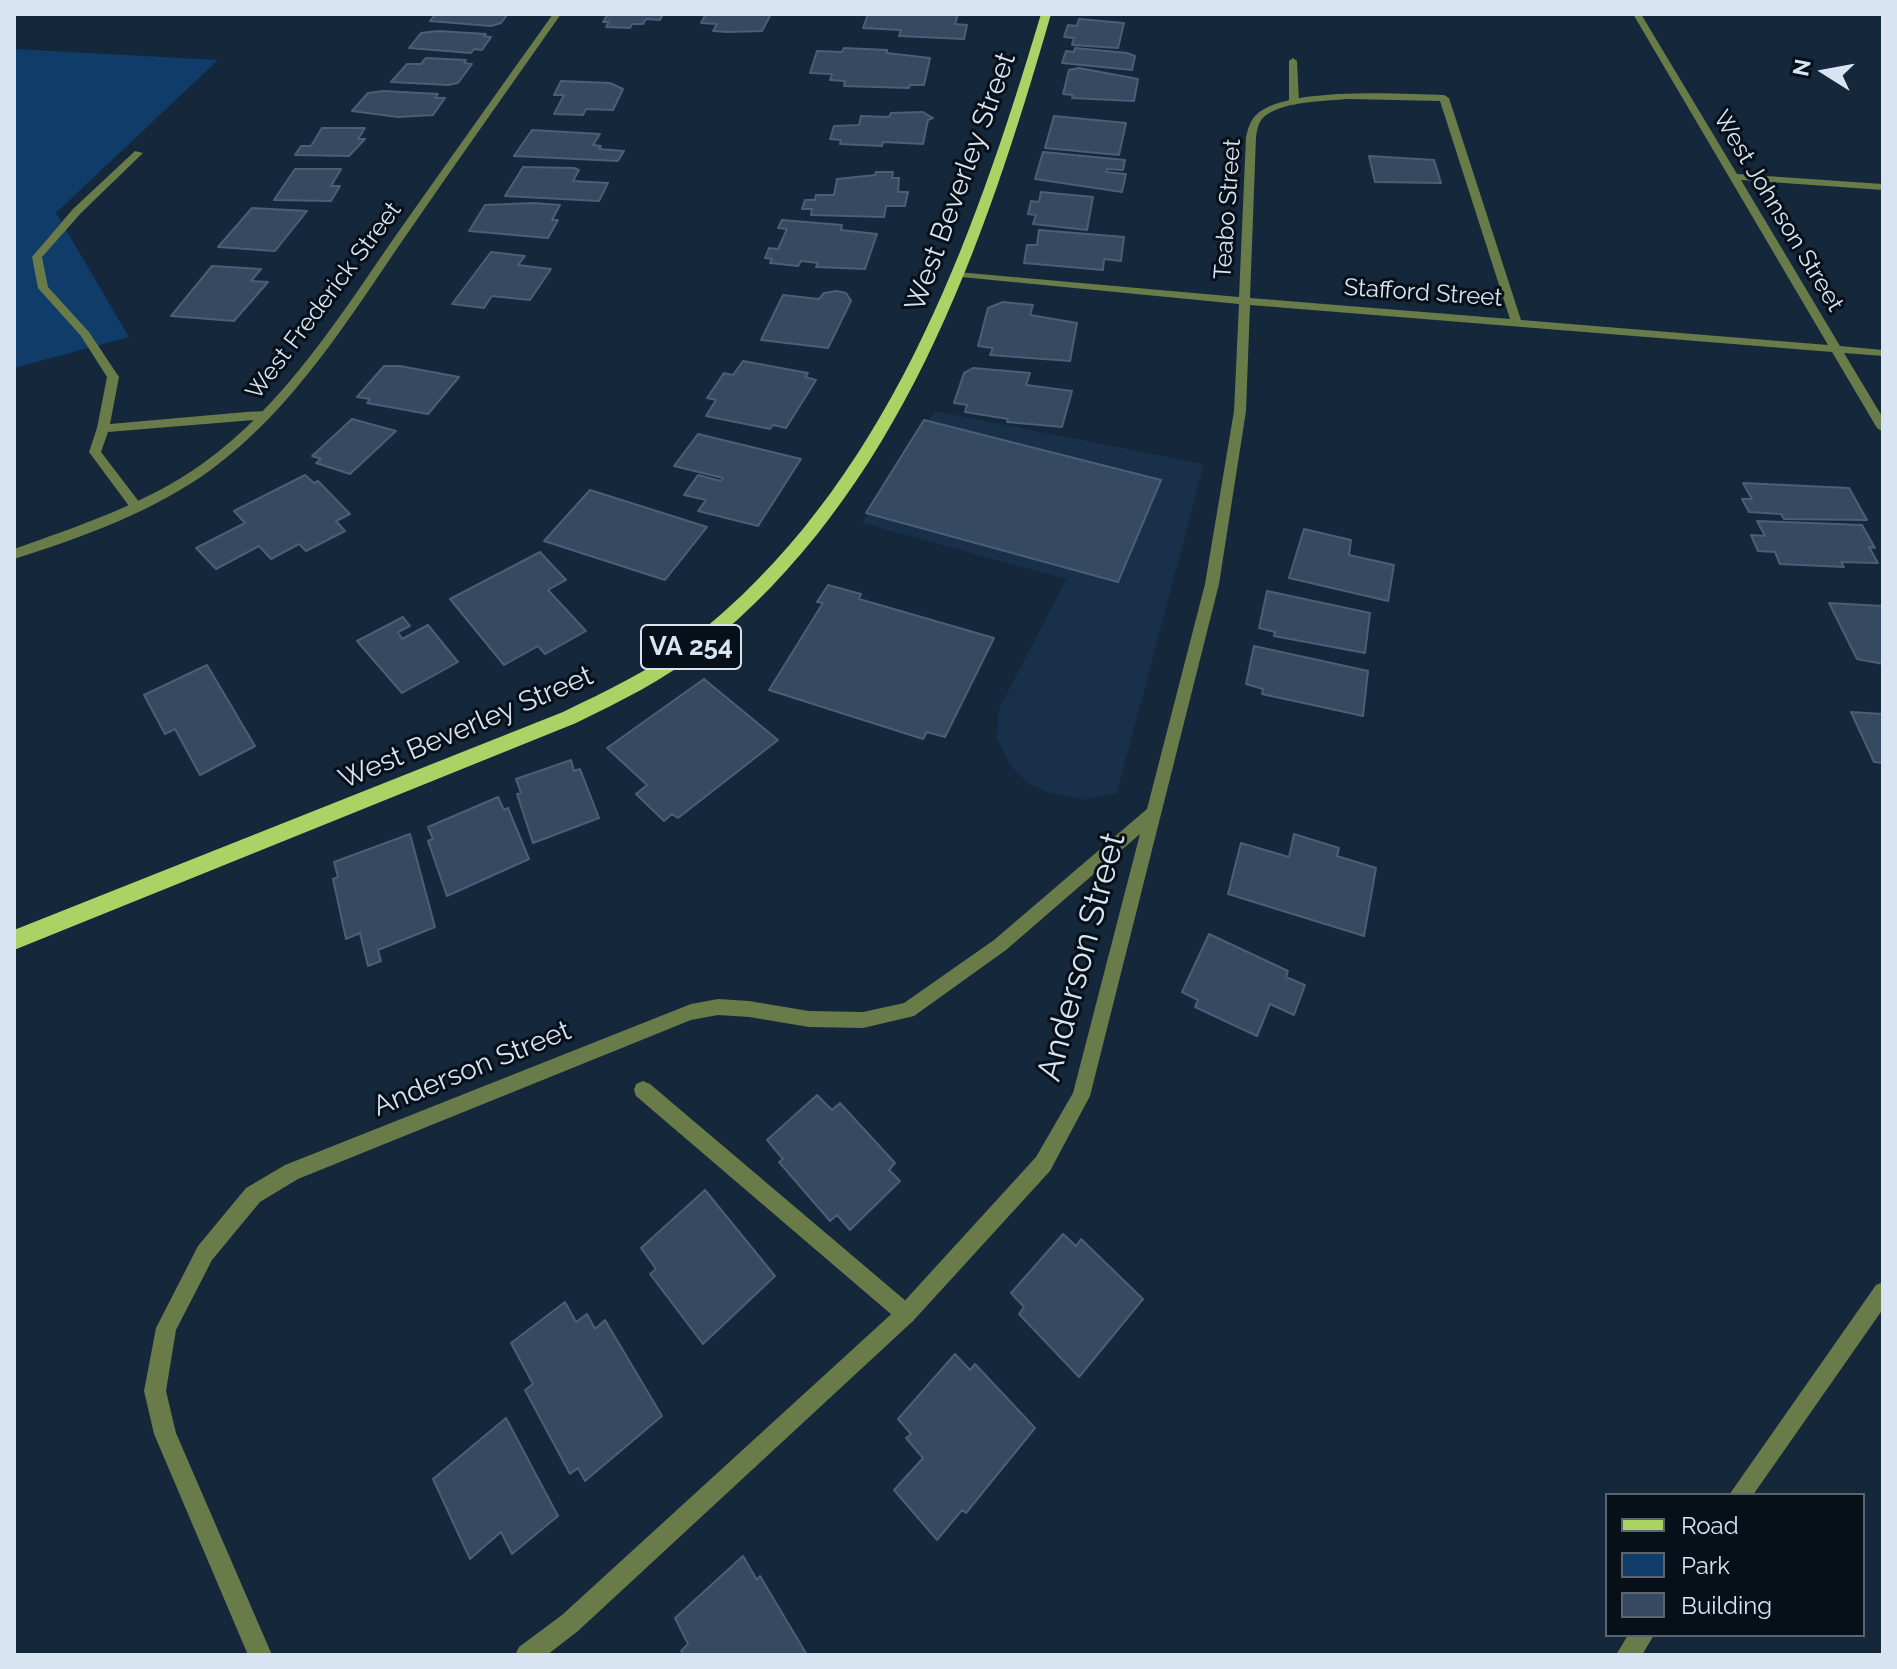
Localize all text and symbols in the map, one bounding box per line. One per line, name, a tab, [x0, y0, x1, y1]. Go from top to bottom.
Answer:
north arrow	[1785, 32, 1865, 112]
street label: West Beverley Street	[899, 48, 1023, 316]
text: N	[1787, 57, 1816, 78]
street label: West Johnson Street	[1707, 105, 1849, 317]
street label: Teabo Street	[1209, 138, 1247, 280]
street label: West Frederick Street	[240, 197, 408, 405]
street label: Stafford Street	[1343, 273, 1503, 313]
road number: VA 254	[641, 625, 741, 669]
street label: West Beverley Street	[334, 659, 598, 797]
street label: Anderson Street	[1029, 828, 1135, 1086]
street label: Anderson Street	[368, 1014, 576, 1124]
legend	[1605, 1493, 1865, 1637]
text: Road	[1681, 1511, 1739, 1540]
text: Park	[1681, 1551, 1730, 1580]
text: Building	[1681, 1591, 1772, 1620]

